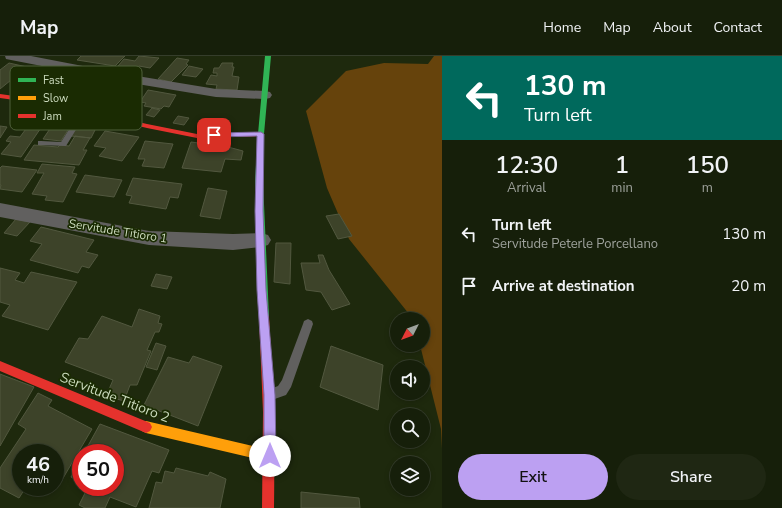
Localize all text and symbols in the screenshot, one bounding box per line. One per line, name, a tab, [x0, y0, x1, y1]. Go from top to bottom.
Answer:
text: Map	[20, 15, 58, 41]
text: Home	[543, 18, 581, 37]
text: Map	[603, 18, 631, 37]
text: About	[653, 18, 692, 37]
text: Contact	[714, 18, 762, 37]
legend	[10, 66, 142, 130]
text: 130 m	[524, 67, 607, 105]
icon: left	[458, 72, 510, 124]
text: Fast	[43, 73, 64, 88]
text: Slow	[43, 91, 68, 106]
text: Turn left	[524, 103, 592, 127]
text: Jam	[42, 109, 62, 124]
pin	[197, 118, 231, 152]
icon: arrive	[203, 124, 225, 146]
text: 12:30	[495, 149, 558, 181]
text: 1	[615, 149, 629, 181]
text: 150	[686, 149, 729, 181]
text: Arrival	[507, 179, 546, 197]
text: min	[611, 179, 633, 197]
text: m	[702, 179, 713, 197]
street label: Servitude Titioro 1	[68, 215, 168, 247]
text: Turn left	[492, 215, 551, 235]
icon: left	[458, 223, 480, 245]
text: 130 m	[722, 224, 766, 244]
text: Servitude Peterle Porcellano	[492, 235, 658, 253]
icon: arrive	[458, 275, 480, 297]
text: Arrive at destination	[492, 276, 635, 296]
text: 20 m	[731, 276, 766, 296]
north arrow	[390, 312, 430, 352]
map controls	[390, 312, 430, 496]
button: sound	[390, 360, 430, 400]
street label: Servitude Titioro 2	[57, 368, 172, 427]
button: search	[390, 408, 430, 448]
position arrow	[249, 435, 291, 477]
speed limit sign: 50	[72, 444, 124, 496]
text: 46	[26, 451, 50, 478]
button: Exit	[458, 454, 608, 500]
button: Share	[616, 454, 766, 500]
button: layers	[390, 456, 430, 496]
text: km/h	[27, 473, 49, 487]

